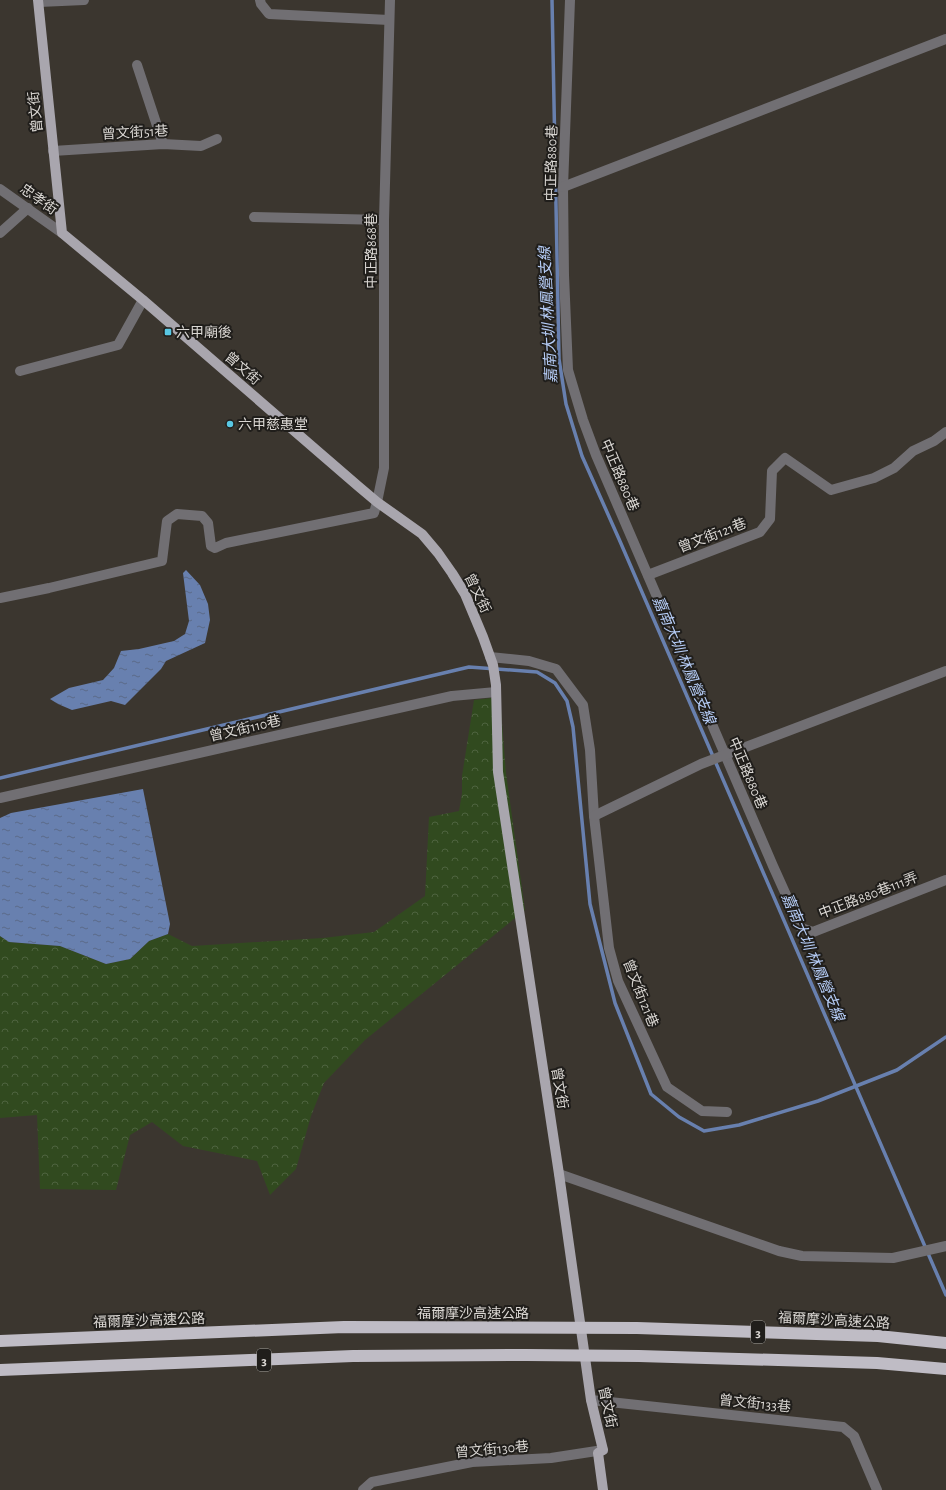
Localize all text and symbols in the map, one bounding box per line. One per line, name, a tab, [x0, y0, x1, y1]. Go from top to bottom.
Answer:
street label: 曾文街	[26, 90, 45, 134]
street label: 曾文街51巷	[101, 123, 169, 142]
street label: 中正路880巷	[543, 125, 560, 201]
street label: 忠孝街	[17, 181, 60, 218]
street label: 中正路868巷	[364, 213, 379, 289]
water label: 嘉南大圳 林鳳營支線	[536, 244, 560, 384]
place label: 六甲廟後	[176, 325, 232, 340]
marker: 六甲廟後	[163, 327, 173, 337]
street label: 曾文街	[222, 349, 263, 388]
place label: 六甲慈惠堂	[238, 417, 308, 432]
marker: 六甲慈惠堂	[225, 419, 235, 429]
street label: 中正路880巷	[598, 437, 641, 513]
street label: 曾文街121巷	[676, 516, 748, 555]
street label: 曾文街	[462, 571, 493, 615]
water label: 嘉南大圳 林鳳營支線	[650, 594, 719, 728]
street label: 曾文街110巷	[208, 713, 282, 744]
street label: 中正路880巷	[726, 735, 769, 811]
street label: 中正路880巷111弄	[816, 870, 920, 921]
water label: 嘉南大圳 林鳳營支線	[779, 891, 848, 1025]
street label: 曾文街121巷	[620, 957, 661, 1029]
street label: 曾文街	[549, 1066, 570, 1110]
street label: 福爾摩沙高速公路	[417, 1305, 529, 1321]
street label: 福爾摩沙高速公路	[778, 1309, 890, 1331]
street label: 福爾摩沙高速公路	[93, 1310, 205, 1330]
road number: 3	[751, 1321, 765, 1343]
road number: 3	[257, 1349, 271, 1371]
street label: 曾文街	[596, 1385, 619, 1429]
street label: 曾文街133巷	[718, 1392, 792, 1415]
street label: 曾文街130巷	[455, 1439, 530, 1460]

